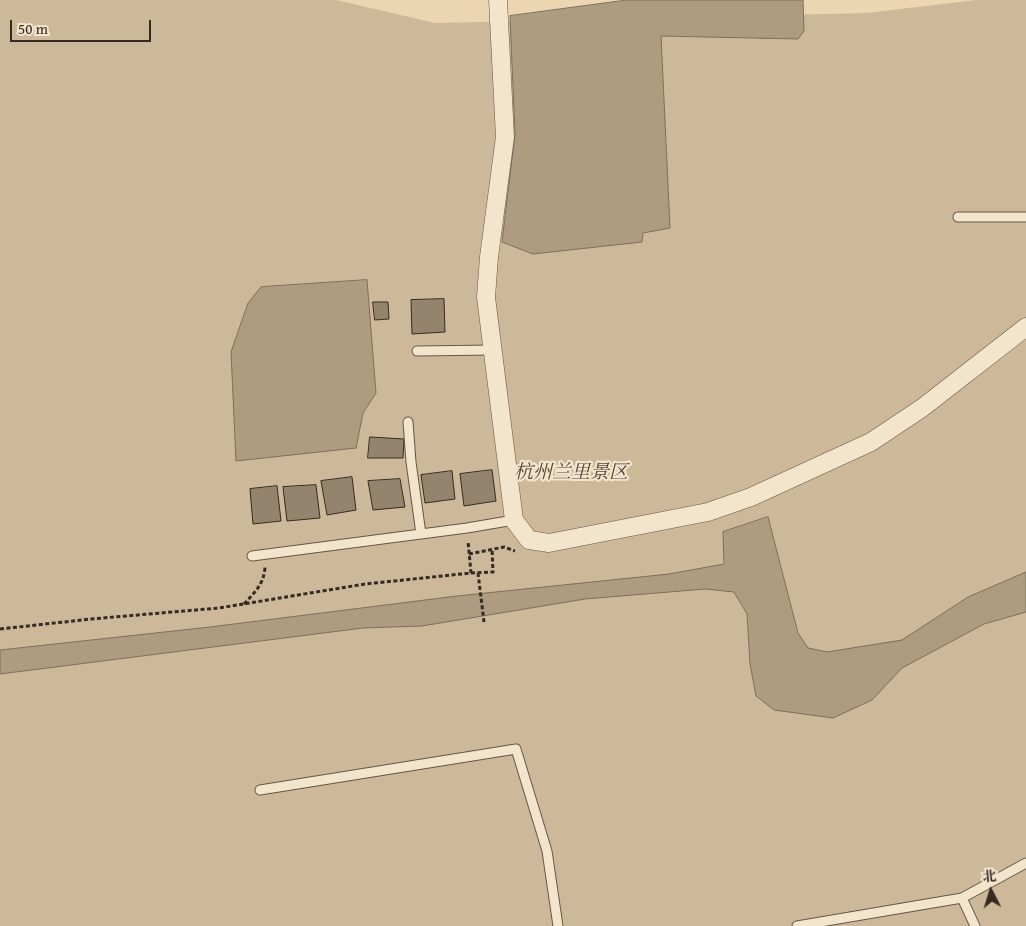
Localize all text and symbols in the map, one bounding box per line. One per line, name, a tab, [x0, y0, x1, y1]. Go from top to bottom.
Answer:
scale bar	[12, 10, 154, 42]
text: 50 m	[18, 18, 48, 39]
park label: 杭州兰里景区	[514, 462, 628, 484]
text: 北	[982, 865, 998, 887]
north arrow	[966, 866, 1016, 916]

